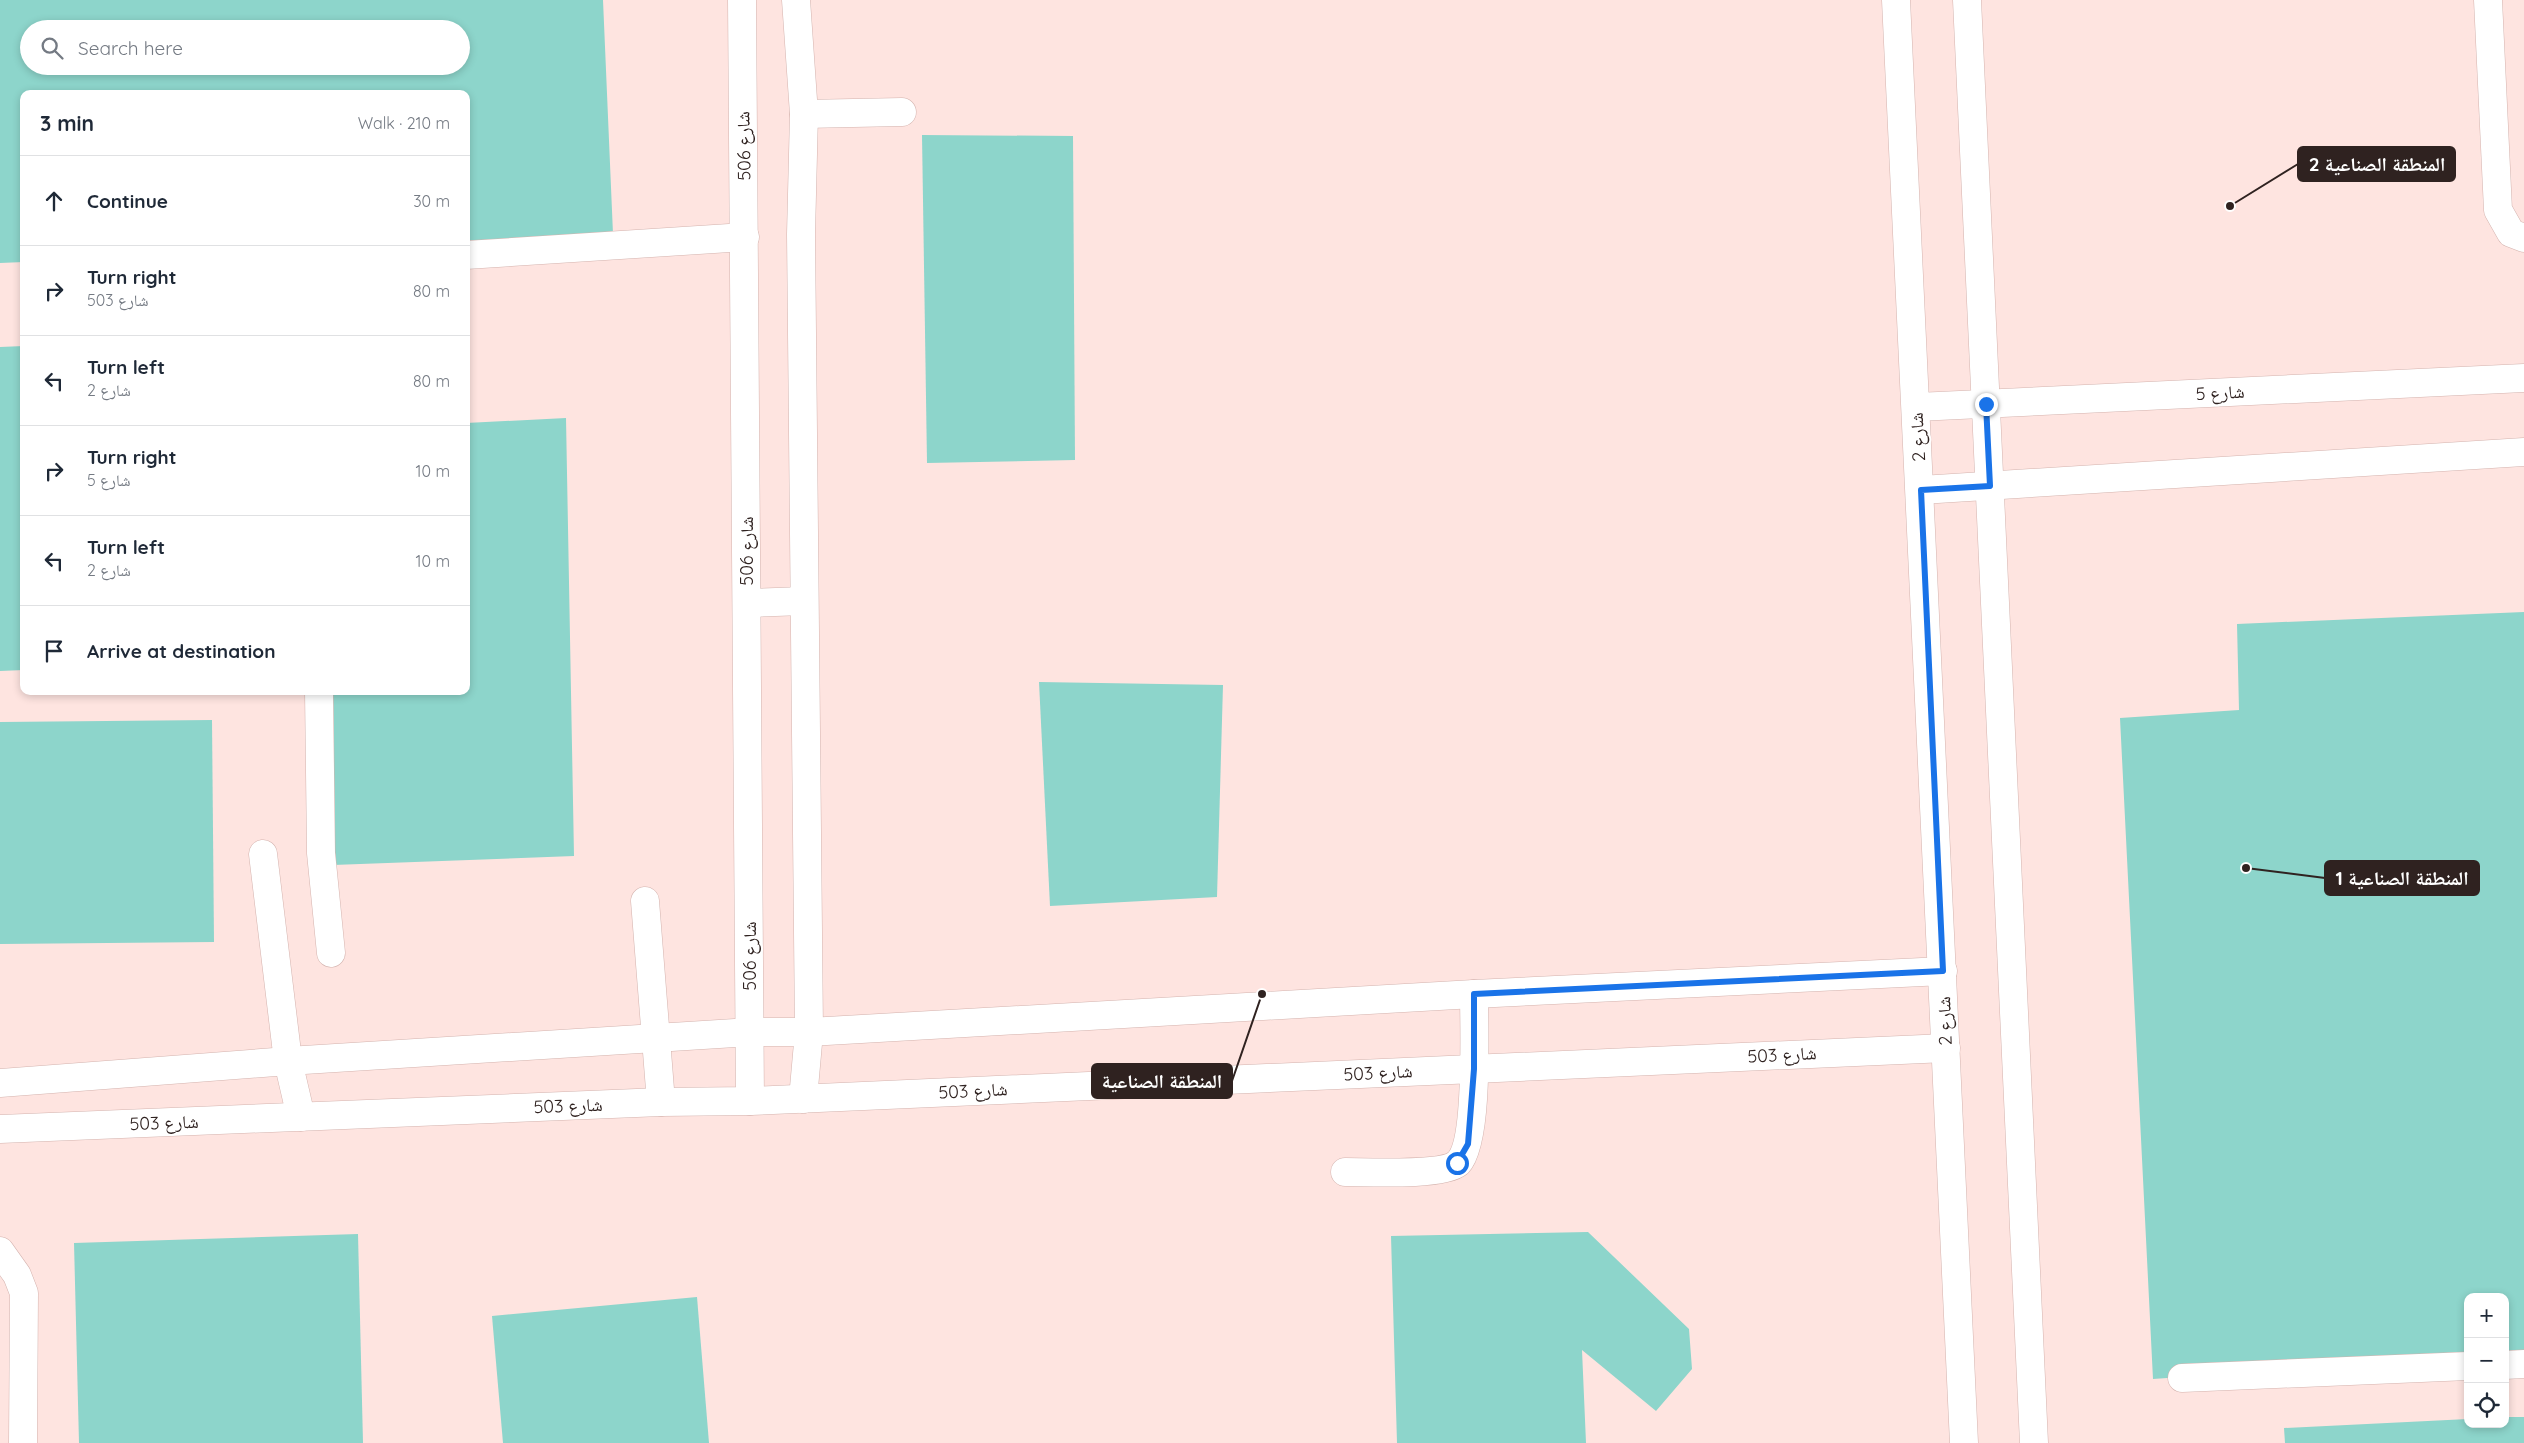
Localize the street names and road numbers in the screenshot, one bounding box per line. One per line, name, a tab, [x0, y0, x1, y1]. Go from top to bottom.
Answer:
street label: شارع 506	[731, 111, 756, 181]
street label: شارع 5	[2195, 380, 2245, 405]
street label: شارع 2	[1905, 412, 1930, 462]
street label: شارع 506	[735, 516, 758, 586]
street label: شارع 506	[738, 921, 761, 991]
street label: شارع 2	[1932, 996, 1957, 1046]
street label: شارع 503	[1747, 1041, 1817, 1068]
street label: شارع 503	[1343, 1059, 1413, 1086]
street label: شارع 503	[938, 1077, 1008, 1104]
street label: شارع 503	[533, 1093, 603, 1118]
street label: شارع 503	[129, 1110, 199, 1135]

